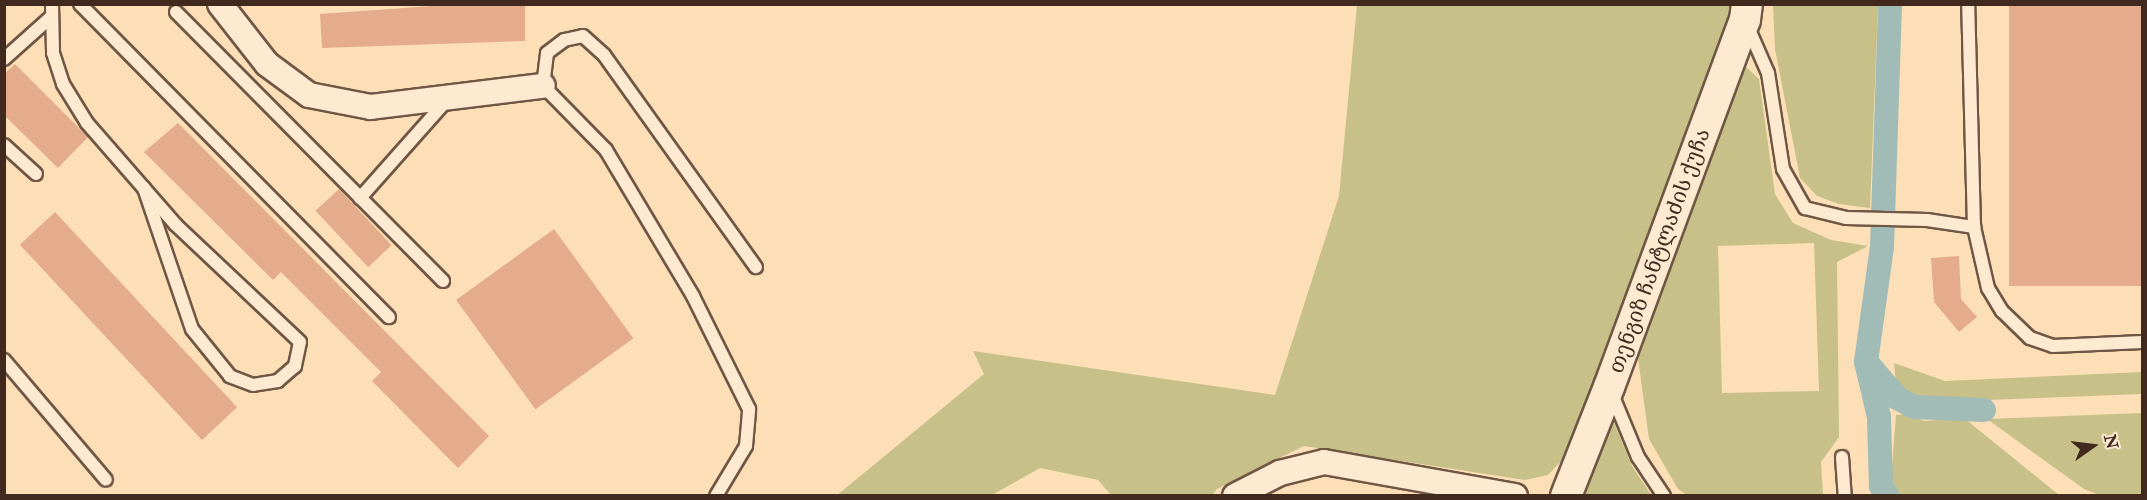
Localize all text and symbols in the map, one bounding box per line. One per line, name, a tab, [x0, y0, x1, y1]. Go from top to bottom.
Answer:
street label: თენგიზ ჩანტლაძის ქუჩა	[1604, 125, 1716, 377]
north arrow	[2063, 416, 2123, 476]
text: N	[2099, 432, 2122, 451]

